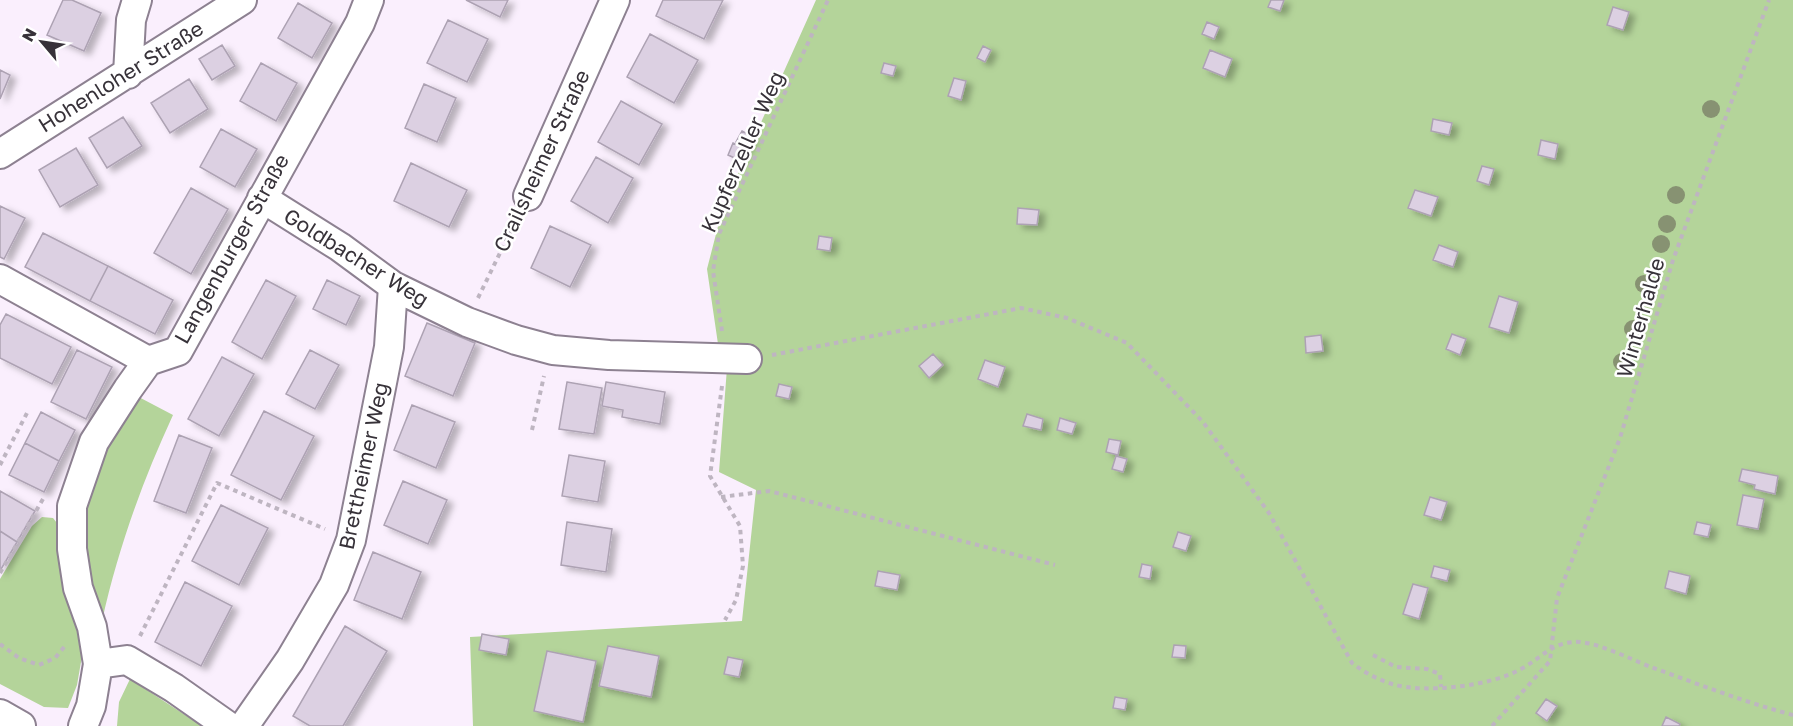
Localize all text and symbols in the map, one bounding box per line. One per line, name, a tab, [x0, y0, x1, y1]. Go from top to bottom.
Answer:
north arrow	[12, 12, 72, 72]
street label: Hohenloher Straße	[33, 15, 208, 137]
text: N	[17, 25, 41, 45]
street label: Crailsheimer Straße	[487, 65, 595, 256]
street label: Kupferzeller Weg	[695, 67, 789, 236]
street label: Langenburger Straße	[168, 149, 294, 348]
street label: Goldbacher Weg	[279, 202, 434, 312]
street label: Winterhalde	[1611, 255, 1670, 381]
street label: Brettheimer Weg	[333, 380, 393, 552]

